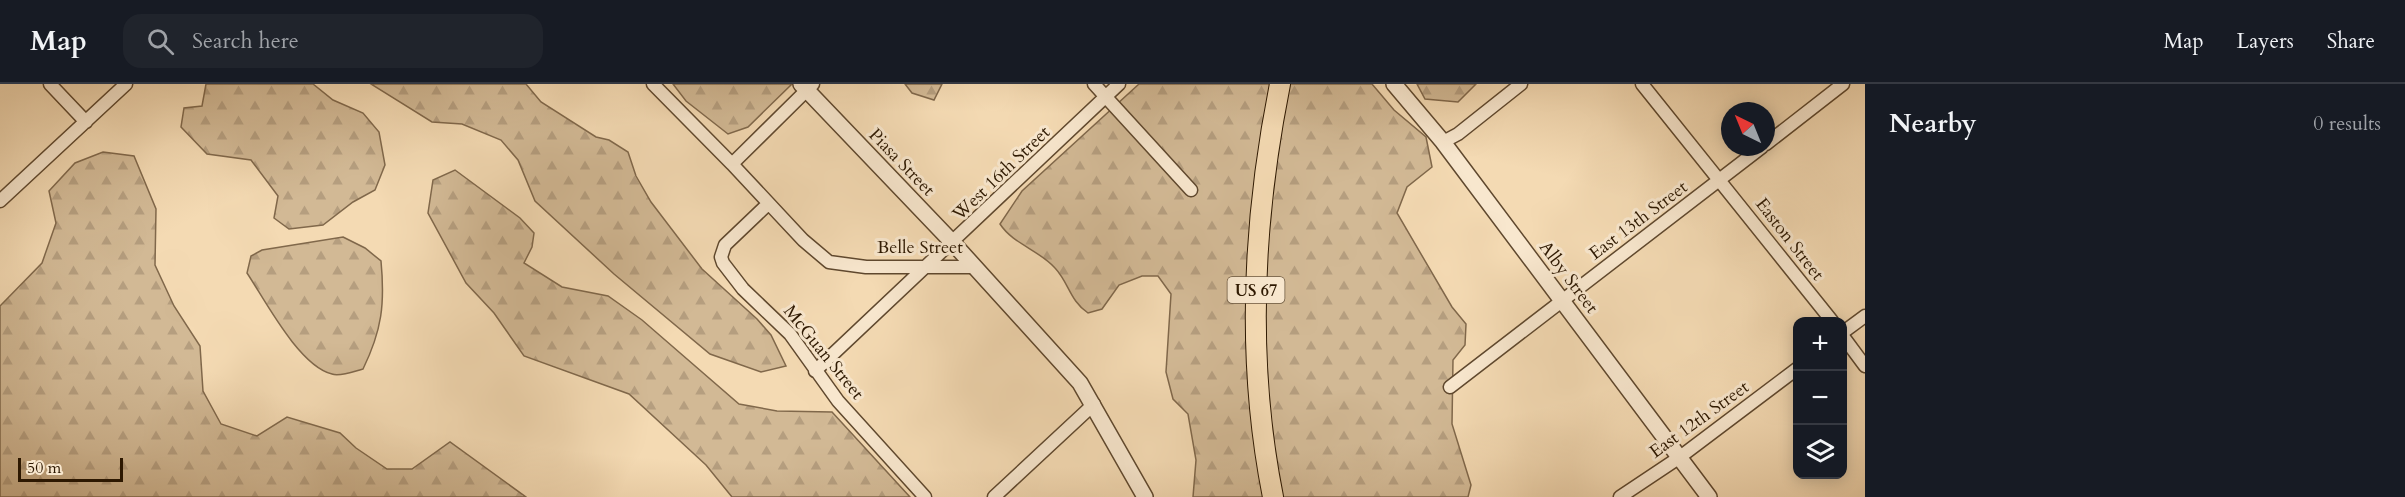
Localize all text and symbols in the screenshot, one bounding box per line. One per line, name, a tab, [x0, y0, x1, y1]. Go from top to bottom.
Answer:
search box	[123, 14, 543, 68]
text: Map	[30, 22, 87, 60]
icon: search	[144, 25, 177, 58]
text: Search here	[192, 26, 299, 56]
text: Map	[2164, 27, 2204, 56]
text: Layers	[2237, 27, 2294, 56]
text: Share	[2327, 27, 2375, 56]
north arrow	[1721, 102, 1775, 156]
text: Nearby	[1889, 106, 1977, 141]
text: 0 results	[2313, 110, 2381, 137]
street label: West 16th Street	[946, 120, 1056, 227]
street label: Piasa Street	[863, 123, 941, 202]
street label: East 13th Street	[1584, 175, 1693, 266]
street label: Easton Street	[1749, 193, 1830, 286]
street label: Belle Street	[877, 235, 963, 260]
street label: Alby Street	[1533, 236, 1604, 319]
road number: US 67	[1228, 277, 1284, 303]
street label: McGuan Street	[778, 300, 870, 405]
map controls	[1793, 317, 1847, 479]
button: +	[1793, 317, 1847, 371]
button: −	[1793, 371, 1847, 425]
street label: East 12th Street	[1644, 375, 1754, 464]
button: layers	[1793, 425, 1847, 479]
scale bar	[18, 455, 123, 482]
text: 50 m	[27, 457, 61, 479]

